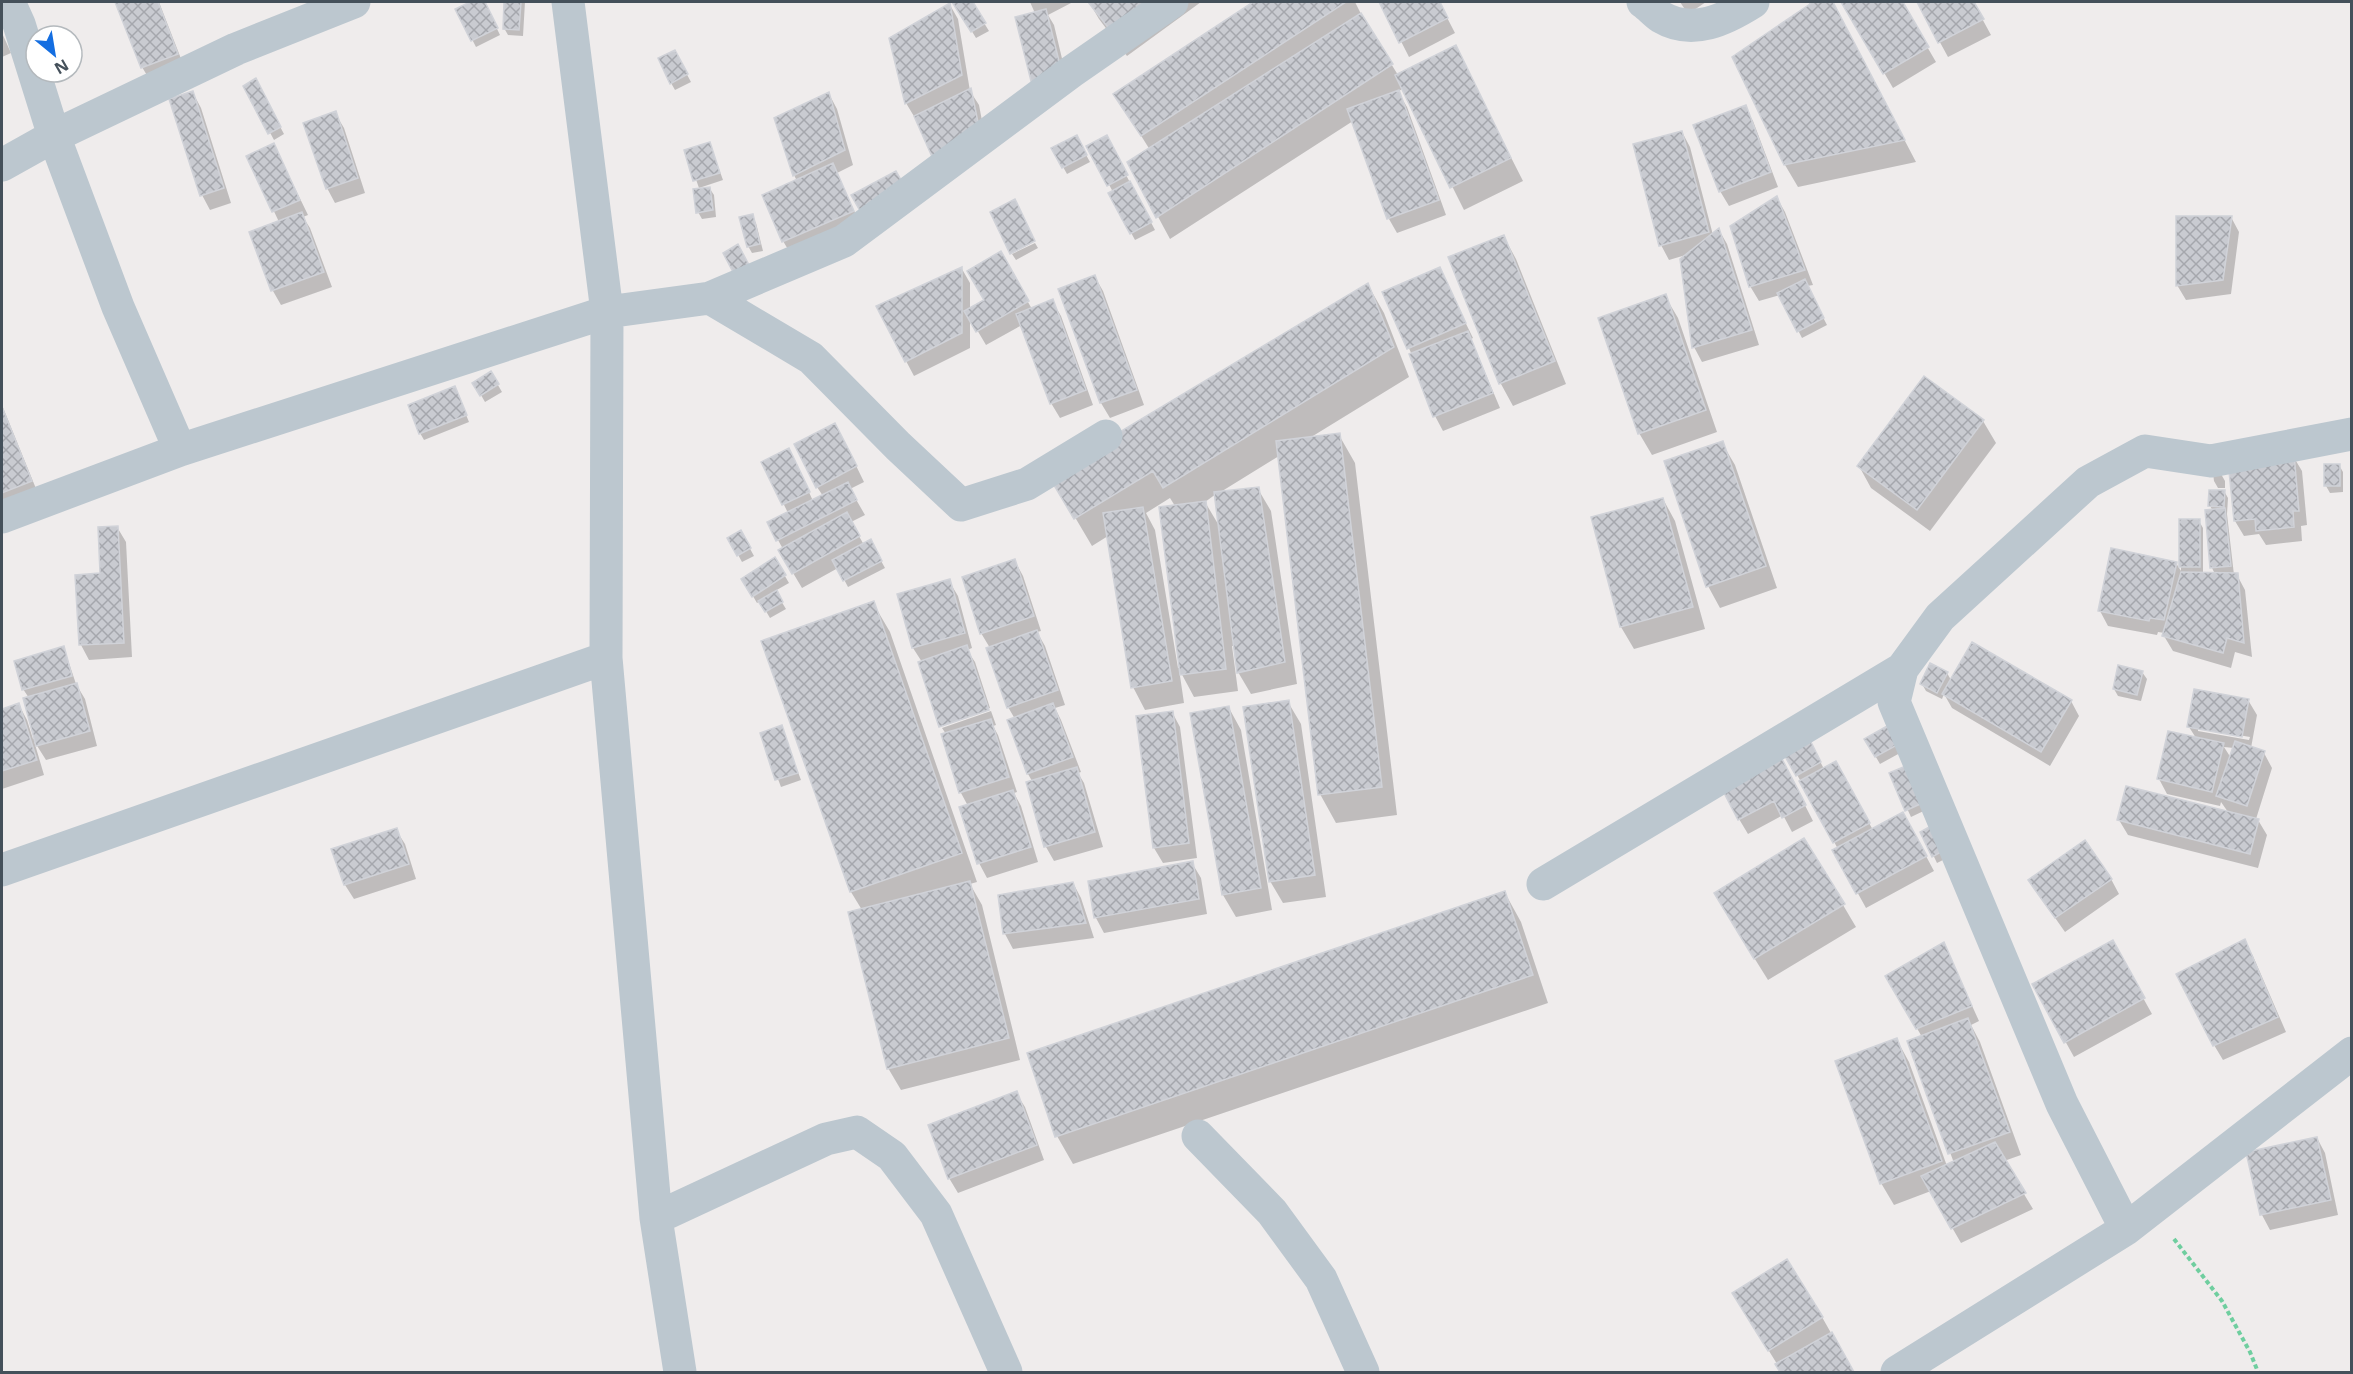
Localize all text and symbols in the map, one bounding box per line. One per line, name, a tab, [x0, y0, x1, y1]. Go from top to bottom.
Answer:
north arrow	[24, 24, 84, 84]
text: N	[50, 54, 73, 80]

